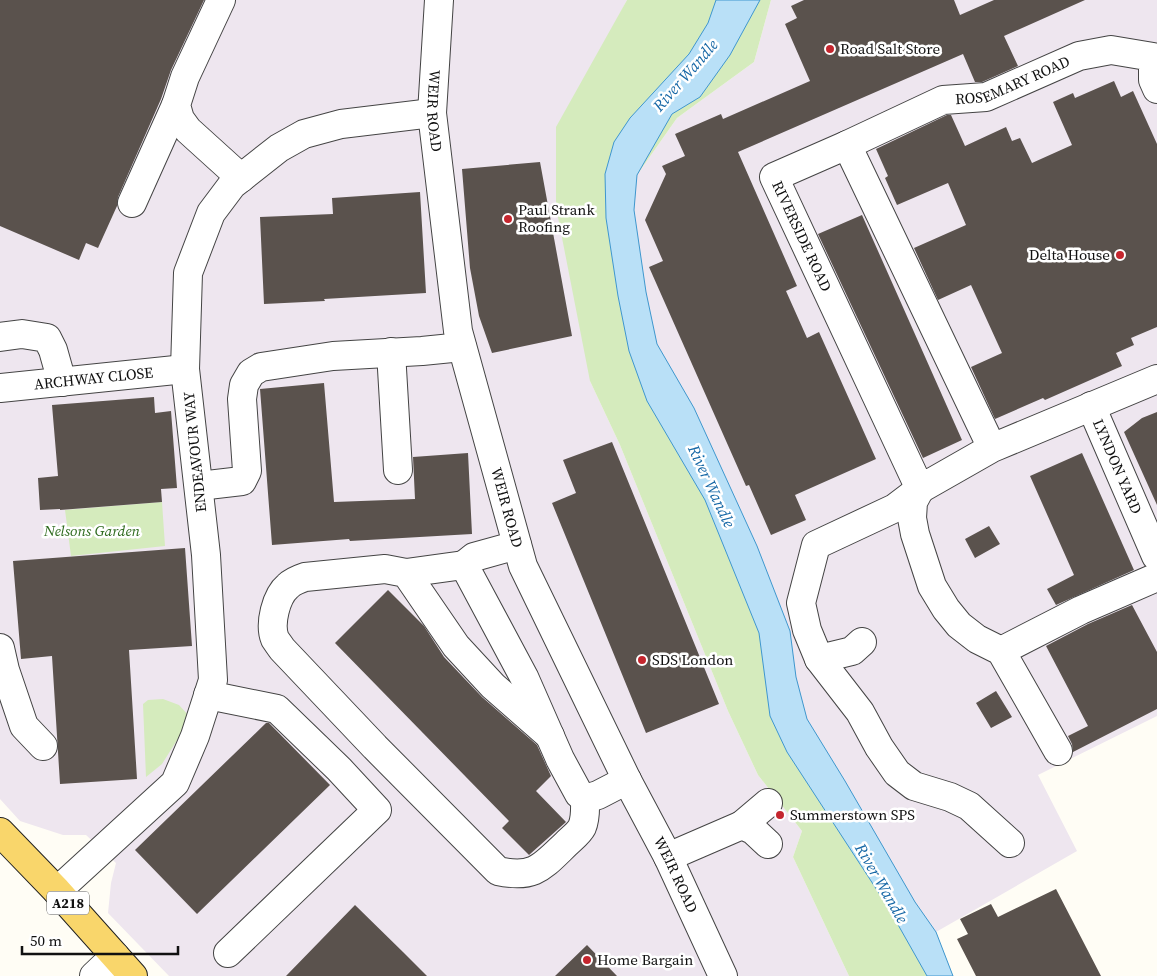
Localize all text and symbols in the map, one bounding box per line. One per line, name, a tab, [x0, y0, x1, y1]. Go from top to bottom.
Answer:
water label: River Wandle	[647, 34, 723, 117]
place label: Road Salt Store	[840, 38, 940, 59]
marker: Road Salt Store	[824, 43, 836, 55]
street label: ROSEMARY ROAD	[954, 50, 1073, 109]
street label: WEIR ROAD	[422, 69, 448, 153]
street label: RIVERSIDE ROAD	[767, 177, 837, 295]
place label: Paul Strank Roofing	[518, 199, 595, 237]
marker: Paul Strank Roofing	[502, 213, 514, 225]
place label: Delta House	[1029, 244, 1110, 265]
marker: Delta House	[1114, 249, 1126, 261]
street label: ARCHWAY CLOSE	[33, 361, 154, 394]
street label: ENDEAVOUR WAY	[178, 390, 211, 513]
street label: LYNDON YARD	[1088, 416, 1147, 517]
water label: River Wandle	[683, 440, 741, 531]
street label: WEIR ROAD	[486, 465, 528, 550]
park label: Nelsons Garden	[43, 520, 141, 541]
place label: SDS London	[652, 649, 733, 670]
marker: SDS London	[636, 654, 648, 666]
place label: Summerstown SPS	[790, 804, 915, 825]
marker: Summerstown SPS	[774, 809, 786, 821]
street label: WEIR ROAD	[649, 833, 703, 916]
water label: River Wandle	[850, 838, 914, 927]
road number: A218	[47, 891, 89, 914]
scale bar	[22, 924, 179, 956]
text: 50 m	[30, 930, 62, 951]
place label: Home Bargain	[597, 949, 693, 970]
marker: Home Bargain	[581, 954, 593, 966]

